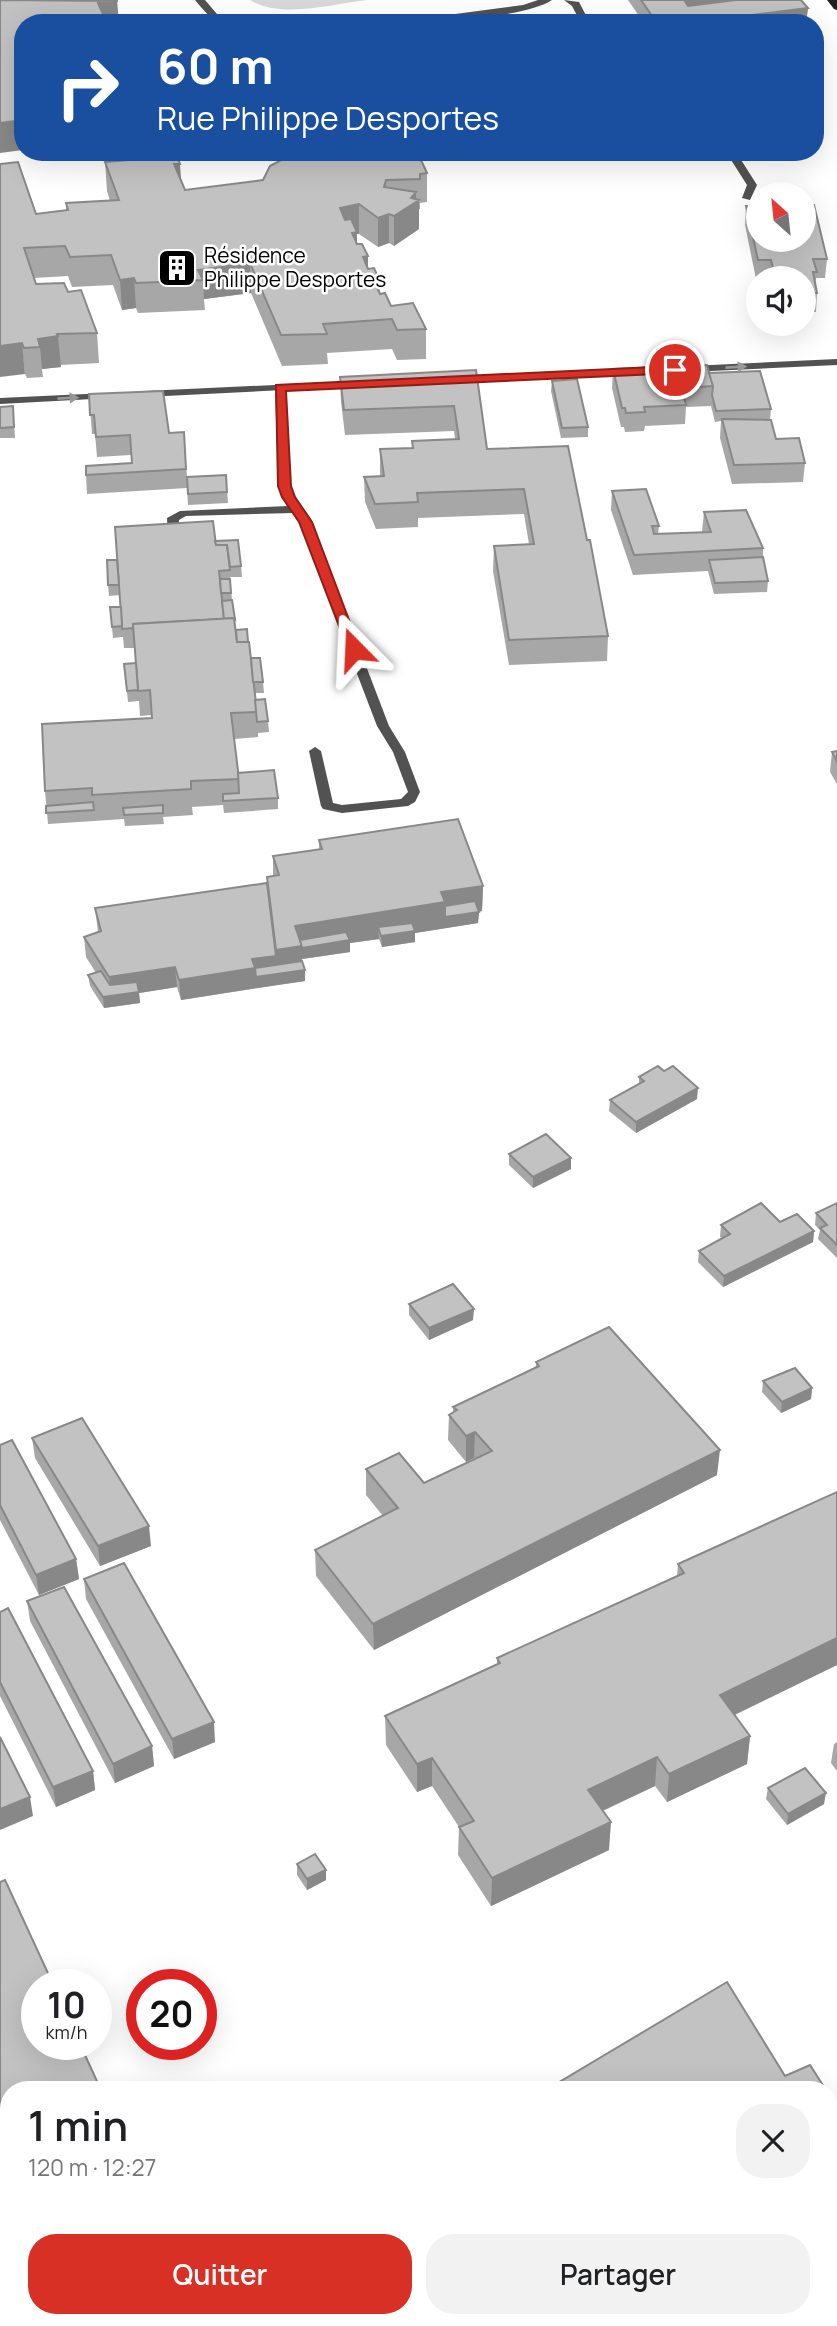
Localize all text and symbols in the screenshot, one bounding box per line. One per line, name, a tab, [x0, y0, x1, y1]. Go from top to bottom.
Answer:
text: 60 m	[157, 32, 274, 99]
icon: right	[42, 42, 133, 133]
text: Rue Philippe Desportes	[157, 96, 499, 140]
north arrow	[746, 182, 816, 252]
map controls	[746, 182, 816, 336]
place label: Résidence Philippe Desportes	[204, 241, 386, 293]
building icon: Résidence Philippe Desportes	[156, 247, 198, 289]
button: sound	[746, 266, 816, 336]
pin	[645, 340, 705, 400]
icon: arrive	[656, 351, 694, 389]
one-way arrow	[725, 362, 747, 373]
one-way arrow	[57, 392, 79, 403]
position arrow	[317, 612, 391, 686]
speed limit sign: 20	[126, 1969, 217, 2060]
text: 10	[47, 1981, 86, 2029]
text: km/h	[46, 2020, 87, 2044]
text: 1 min	[28, 2096, 128, 2154]
button: close	[736, 2104, 810, 2178]
text: 120 m · 12:27	[28, 2151, 156, 2183]
button: Quitter	[28, 2234, 412, 2314]
button: Partager	[426, 2234, 810, 2314]

